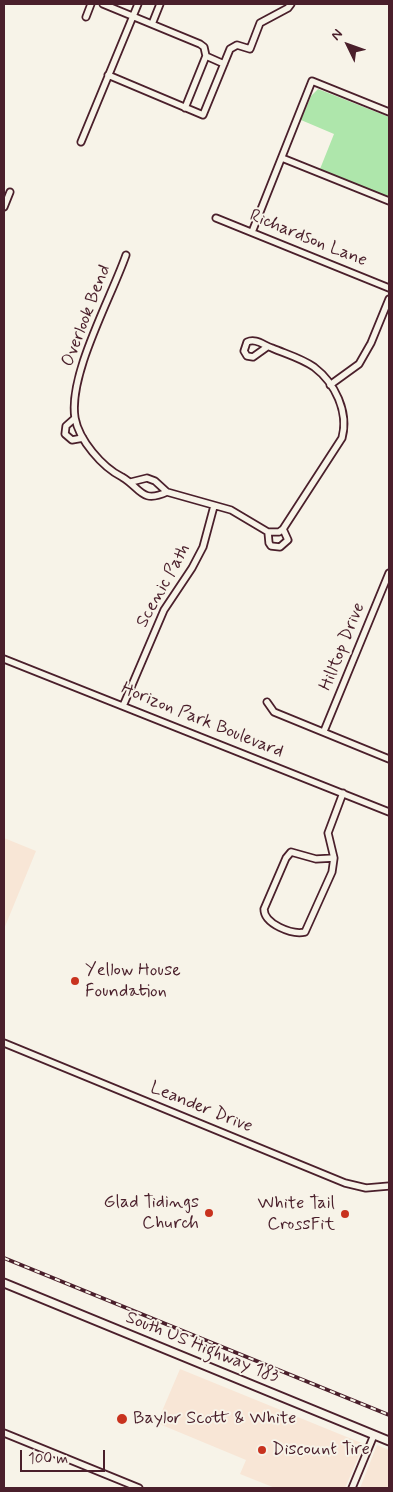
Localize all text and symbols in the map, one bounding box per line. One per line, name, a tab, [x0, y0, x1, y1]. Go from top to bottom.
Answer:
north arrow	[323, 20, 373, 70]
text: N	[327, 25, 347, 44]
street label: Richardson Lane	[246, 206, 370, 272]
street label: Overlook Bend	[58, 262, 116, 370]
street label: Scenic Path	[132, 540, 196, 632]
street label: Hilltop Drive	[316, 600, 370, 694]
street label: Horizon Park Boulevard	[118, 679, 286, 763]
place label: Yellow House Foundation	[85, 960, 181, 1002]
marker: Yellow House Foundation	[69, 975, 81, 987]
street label: Leander Drive	[147, 1078, 255, 1138]
place label: Glad Tidings Church	[104, 1192, 199, 1234]
place label: White Tail CrossFit	[257, 1193, 335, 1236]
marker: Glad Tidings Church	[203, 1207, 215, 1219]
marker: White Tail CrossFit	[339, 1208, 351, 1220]
street label: South US Highway 183	[122, 1307, 282, 1389]
place label: Baylor Scott & White	[133, 1408, 296, 1430]
marker: Baylor Scott & White	[115, 1412, 129, 1426]
place label: Discount Tire	[272, 1439, 370, 1461]
scale bar	[22, 1440, 108, 1472]
marker: Discount Tire	[256, 1444, 268, 1456]
text: 100 m	[28, 1449, 68, 1469]

